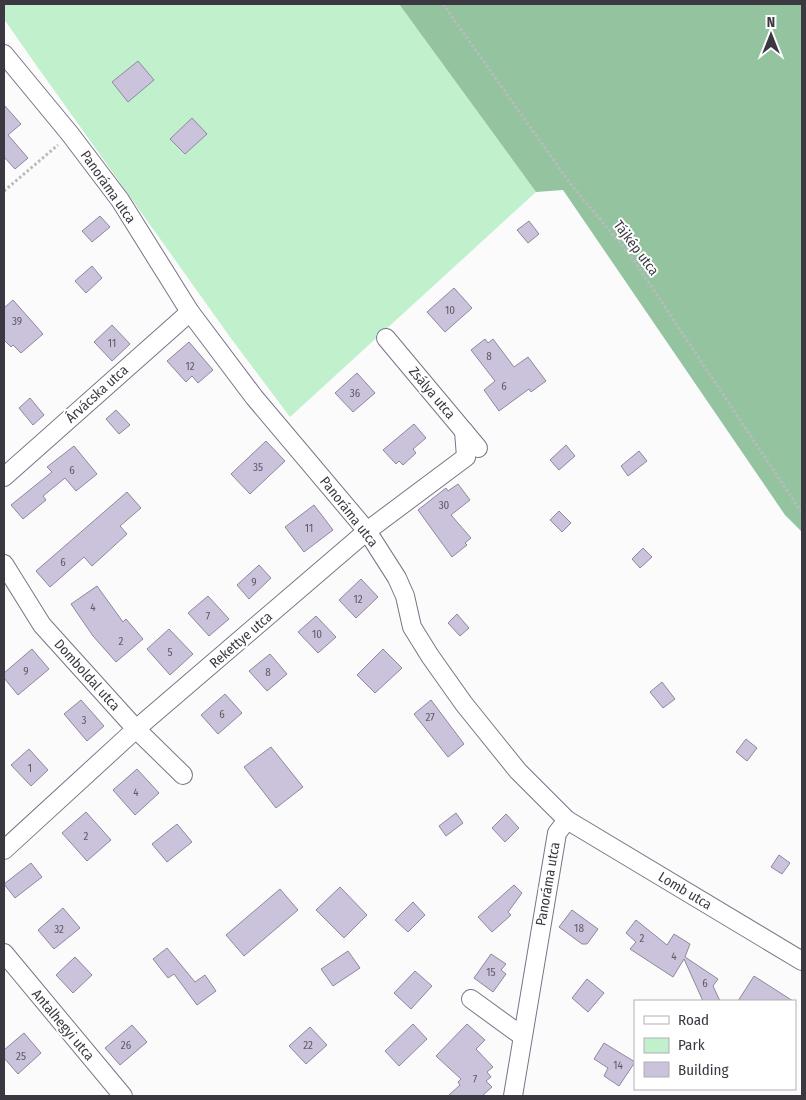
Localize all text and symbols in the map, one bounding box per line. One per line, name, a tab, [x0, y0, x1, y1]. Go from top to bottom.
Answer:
north arrow	[746, 10, 796, 60]
text: N	[767, 14, 775, 31]
street label: Panoráma utca	[77, 147, 139, 227]
street label: Tájkép utca	[610, 217, 662, 279]
house number: 10	[445, 304, 455, 317]
house number: 39	[12, 315, 22, 328]
house number: 11	[108, 337, 116, 350]
house number: 8	[486, 350, 492, 363]
house number: 12	[185, 360, 195, 373]
street label: Árvácska utca	[62, 361, 132, 426]
street label: Zsálya utca	[405, 363, 459, 423]
house number: 6	[501, 380, 507, 393]
house number: 36	[350, 387, 361, 400]
house number: 35	[253, 461, 263, 474]
house number: 6	[69, 464, 75, 477]
street label: Panoráma utca	[316, 473, 382, 551]
house number: 30	[439, 499, 450, 512]
house number: 11	[305, 522, 313, 535]
house number: 6	[60, 556, 66, 569]
house number: 9	[251, 576, 257, 589]
house number: 12	[353, 593, 363, 606]
house number: 4	[90, 601, 96, 614]
street label: Rekettye utca	[206, 608, 276, 672]
house number: 7	[206, 610, 211, 623]
house number: 10	[312, 628, 322, 641]
house number: 2	[119, 635, 124, 648]
street label: Domboldal utca	[50, 636, 124, 714]
house number: 5	[167, 646, 173, 659]
house number: 9	[23, 665, 29, 678]
house number: 8	[265, 666, 271, 679]
house number: 6	[219, 708, 225, 721]
house number: 27	[425, 711, 435, 724]
house number: 3	[82, 714, 87, 727]
house number: 1	[28, 762, 32, 775]
house number: 4	[133, 786, 139, 799]
house number: 2	[84, 830, 89, 843]
street label: Panoráma utca	[532, 841, 564, 927]
street label: Lomb utca	[655, 868, 715, 914]
house number: 18	[574, 922, 584, 935]
house number: 32	[54, 923, 64, 936]
house number: 2	[640, 932, 645, 945]
house number: 4	[671, 950, 677, 963]
house number: 15	[486, 966, 496, 979]
house number: 6	[702, 977, 708, 990]
street label: Antalhegyi utca	[28, 986, 98, 1064]
legend	[634, 1000, 796, 1090]
text: Road	[678, 1011, 709, 1029]
text: Park	[678, 1036, 705, 1054]
house number: 26	[121, 1039, 132, 1052]
house number: 22	[303, 1039, 313, 1052]
house number: 25	[16, 1050, 26, 1063]
house number: 14	[613, 1059, 623, 1072]
text: Building	[678, 1061, 729, 1079]
house number: 7	[473, 1073, 478, 1086]

